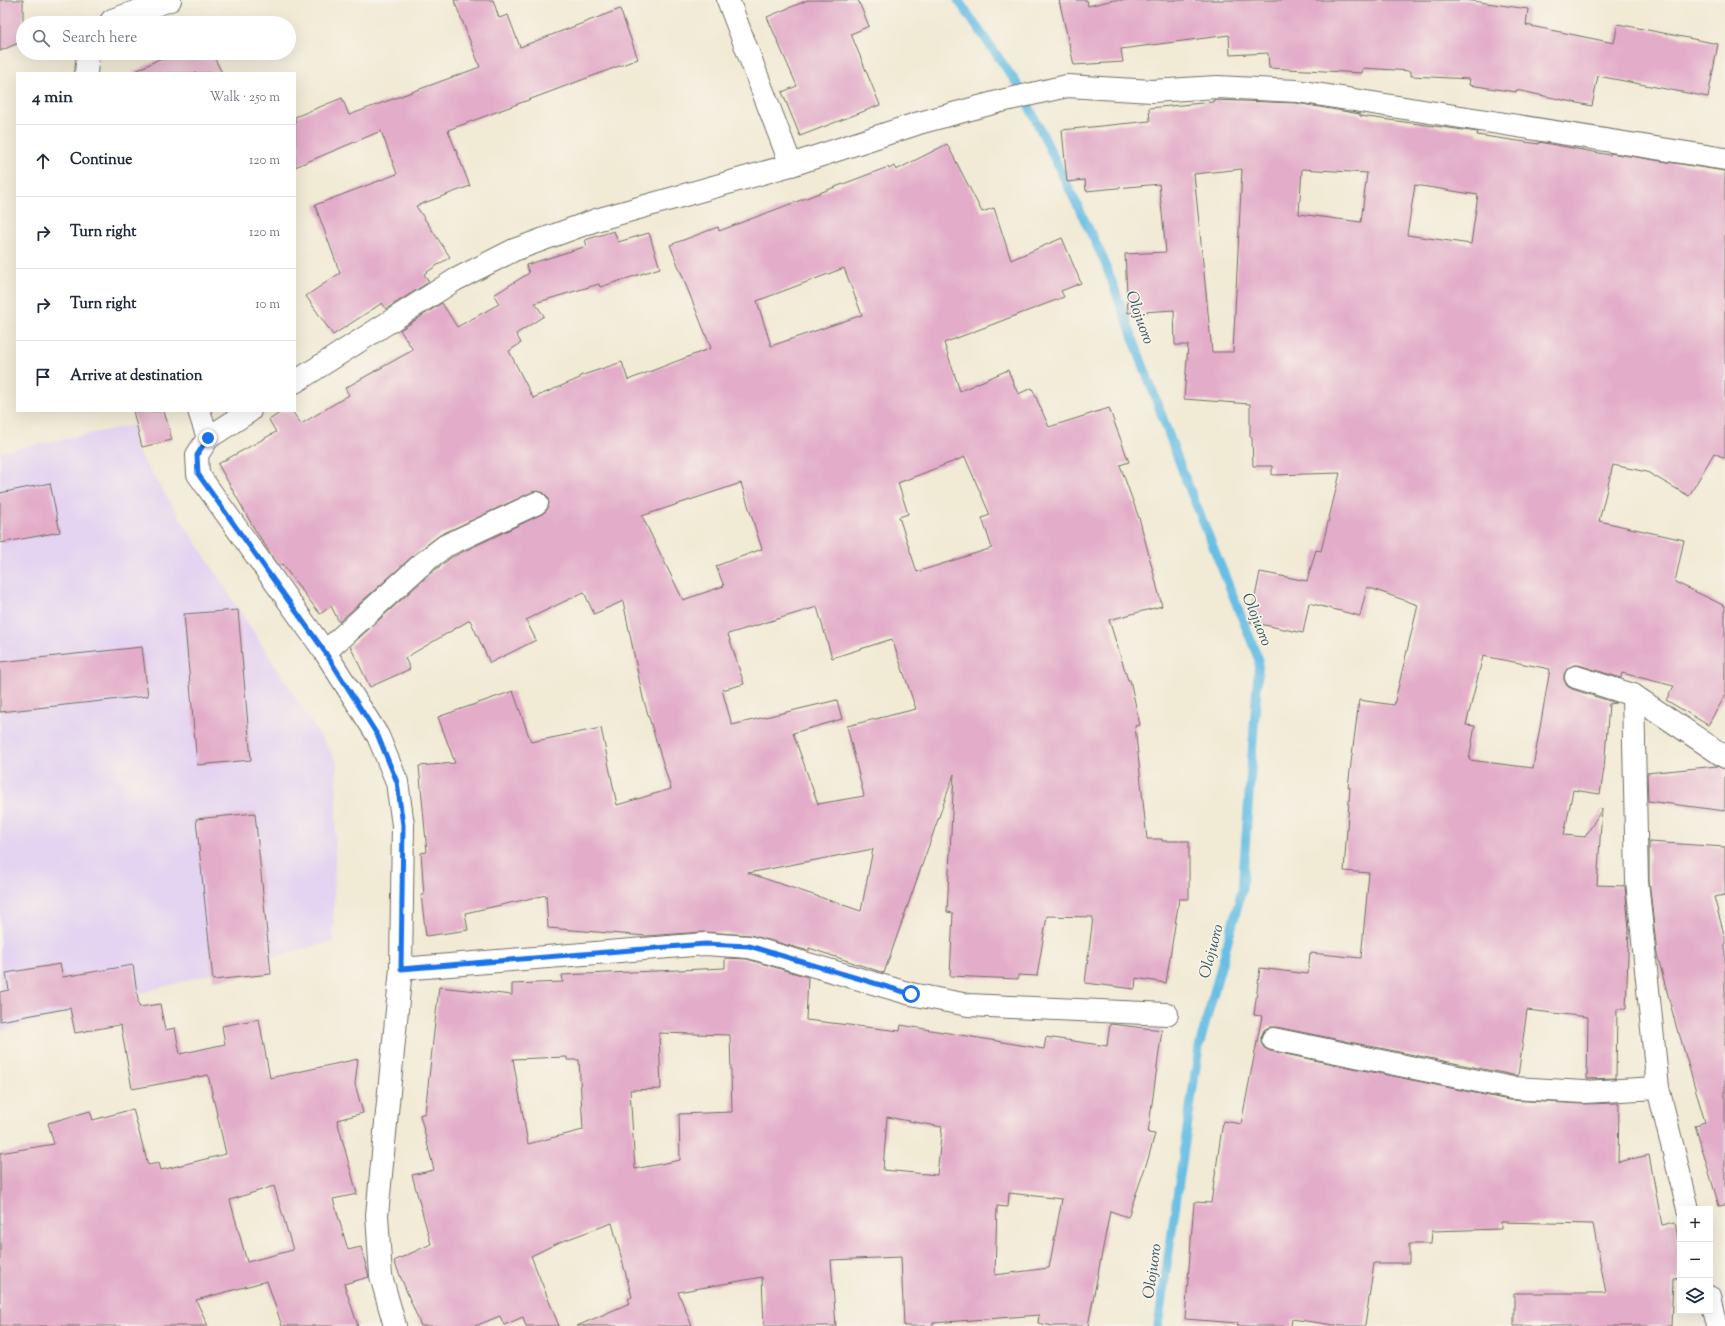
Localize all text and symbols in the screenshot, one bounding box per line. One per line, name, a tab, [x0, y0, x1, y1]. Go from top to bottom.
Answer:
search box	[16, 16, 296, 60]
icon: search	[30, 27, 52, 49]
text: Search here	[62, 28, 137, 49]
text: 4 min	[32, 86, 73, 110]
text: Walk · 250 m	[210, 89, 280, 107]
icon: ahead	[32, 150, 54, 172]
text: Continue	[70, 150, 132, 171]
text: 120 m	[249, 152, 280, 170]
icon: right	[32, 222, 54, 244]
text: Turn right	[70, 222, 136, 243]
text: 120 m	[249, 224, 280, 242]
water label: Olojuoro	[1118, 288, 1159, 348]
icon: right	[32, 294, 54, 316]
text: Turn right	[70, 294, 136, 315]
text: 10 m	[255, 296, 280, 314]
icon: arrive	[32, 366, 54, 388]
text: Arrive at destination	[70, 366, 203, 387]
route end	[199, 429, 217, 447]
water label: Olojuoro	[1235, 590, 1277, 650]
water label: Olojuoro	[1194, 922, 1231, 981]
route start	[902, 985, 920, 1003]
map controls	[1677, 1206, 1713, 1314]
button: +	[1677, 1206, 1713, 1242]
water label: Olojuoro	[1138, 1242, 1169, 1300]
button: −	[1677, 1242, 1713, 1278]
button: layers	[1677, 1278, 1713, 1314]

